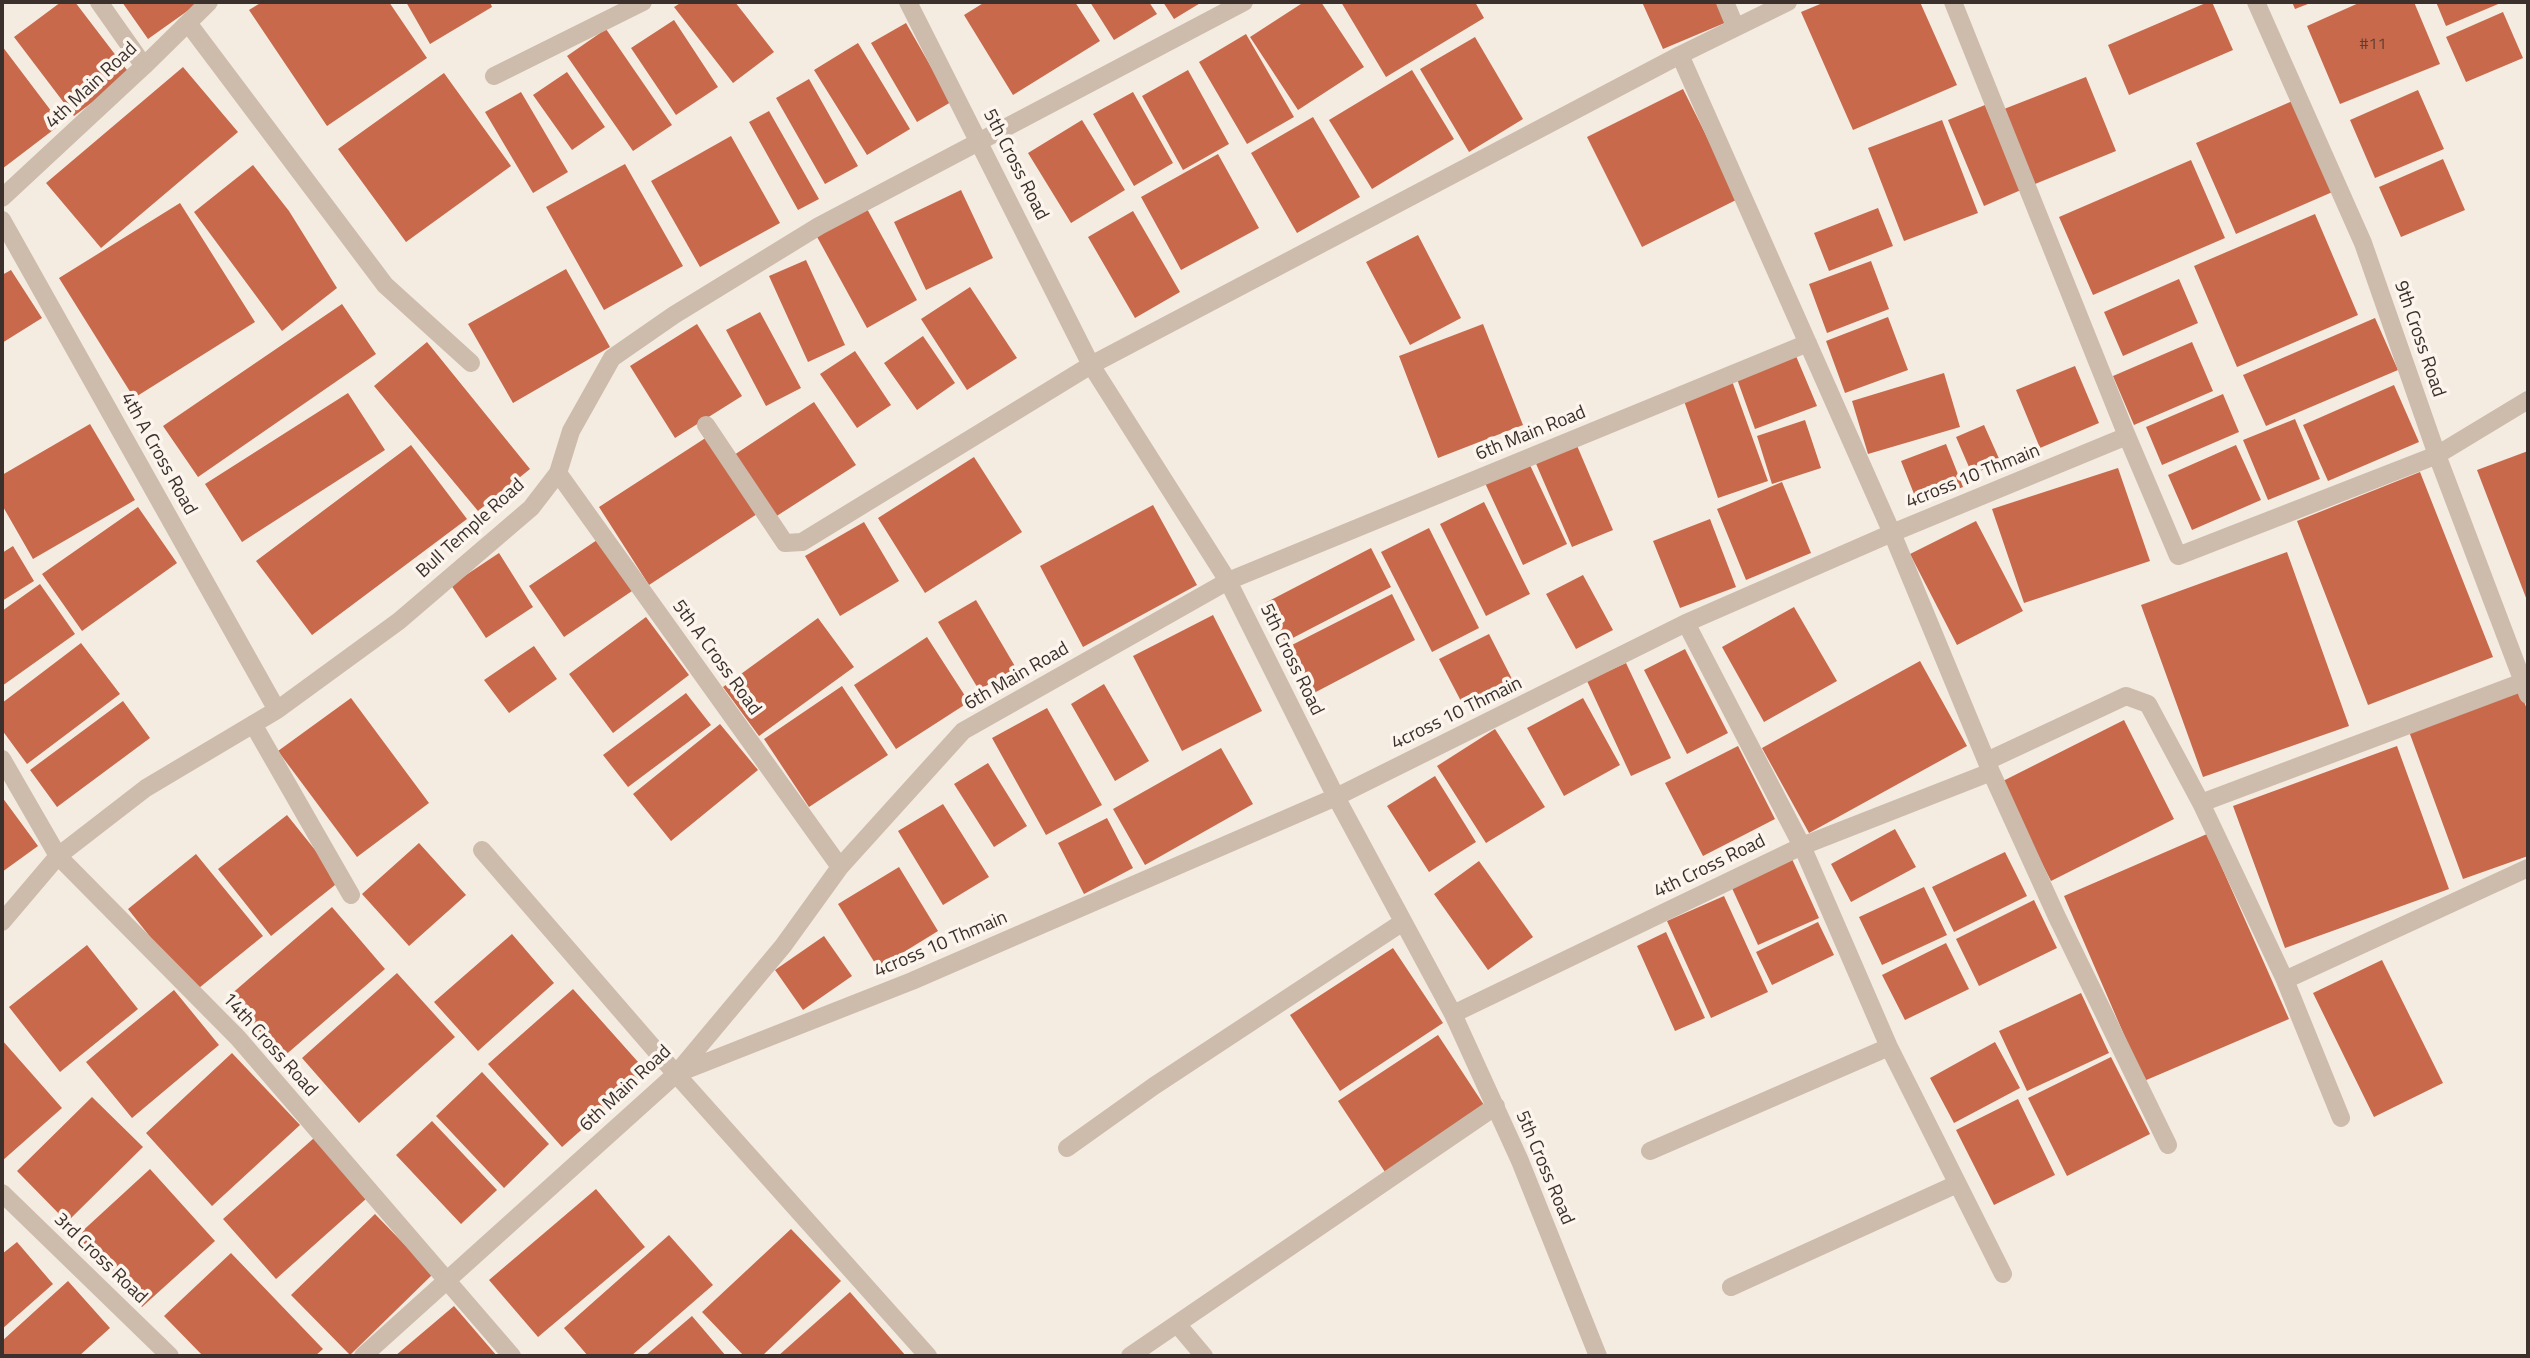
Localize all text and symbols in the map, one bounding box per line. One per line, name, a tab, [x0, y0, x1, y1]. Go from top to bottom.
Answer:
house number: #11	[2360, 35, 2386, 55]
street label: 4th Main Road	[41, 38, 143, 134]
street label: 5th Cross Road	[977, 106, 1053, 224]
street label: 9th Cross Road	[2388, 278, 2450, 400]
street label: 4th A Cross Road	[115, 389, 201, 519]
street label: 6th Main Road	[1473, 402, 1589, 466]
street label: 4cross 10 Thmain	[1903, 440, 2043, 514]
street label: Bull Temple Road	[412, 474, 530, 584]
street label: 5th A Cross Road	[667, 596, 765, 720]
street label: 5th Cross Road	[1254, 600, 1328, 720]
street label: 6th Main Road	[961, 638, 1073, 716]
street label: 4cross 10 Thmain	[1388, 672, 1526, 756]
street label: 4th Cross Road	[1650, 830, 1770, 904]
street label: 4cross 10 Thmain	[871, 907, 1011, 983]
street label: 14th Cross Road	[216, 988, 322, 1102]
street label: 6th Main Road	[575, 1041, 677, 1137]
street label: 5th Cross Road	[1510, 1108, 1578, 1228]
street label: 3rd Cross Road	[49, 1209, 151, 1309]

